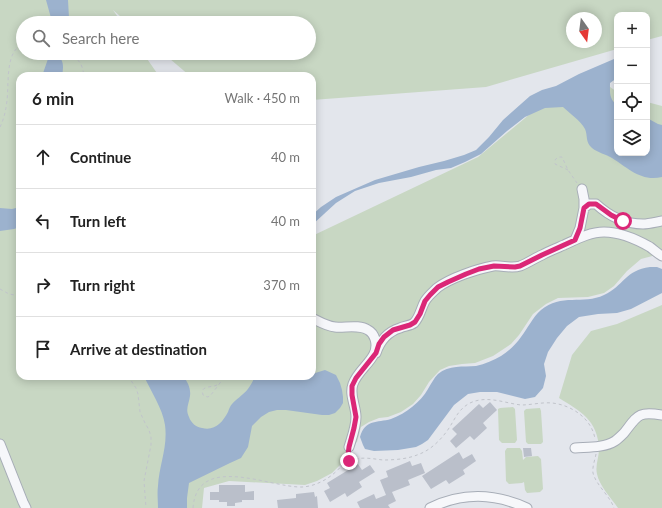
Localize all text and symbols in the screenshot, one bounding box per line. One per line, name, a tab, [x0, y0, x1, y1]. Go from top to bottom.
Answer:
north arrow	[566, 12, 602, 48]
map controls	[614, 12, 650, 156]
button: +	[614, 12, 650, 48]
search box	[16, 16, 316, 60]
icon: search	[30, 27, 52, 49]
text: Search here	[62, 29, 139, 47]
button: −	[614, 48, 650, 84]
button: locate	[614, 84, 650, 120]
text: 6 min	[32, 88, 74, 109]
text: Walk · 450 m	[224, 90, 300, 106]
button: layers	[614, 120, 650, 156]
icon: ahead	[32, 146, 54, 168]
text: Continue	[70, 148, 131, 166]
text: 40 m	[271, 149, 300, 165]
icon: left	[32, 210, 54, 232]
text: Turn left	[70, 212, 126, 230]
route start	[614, 212, 632, 230]
text: 40 m	[271, 213, 300, 229]
icon: right	[32, 274, 54, 296]
text: Turn right	[70, 276, 135, 294]
text: 370 m	[263, 277, 300, 293]
icon: arrive	[32, 338, 54, 360]
text: Arrive at destination	[70, 340, 207, 358]
route end	[340, 452, 358, 470]

